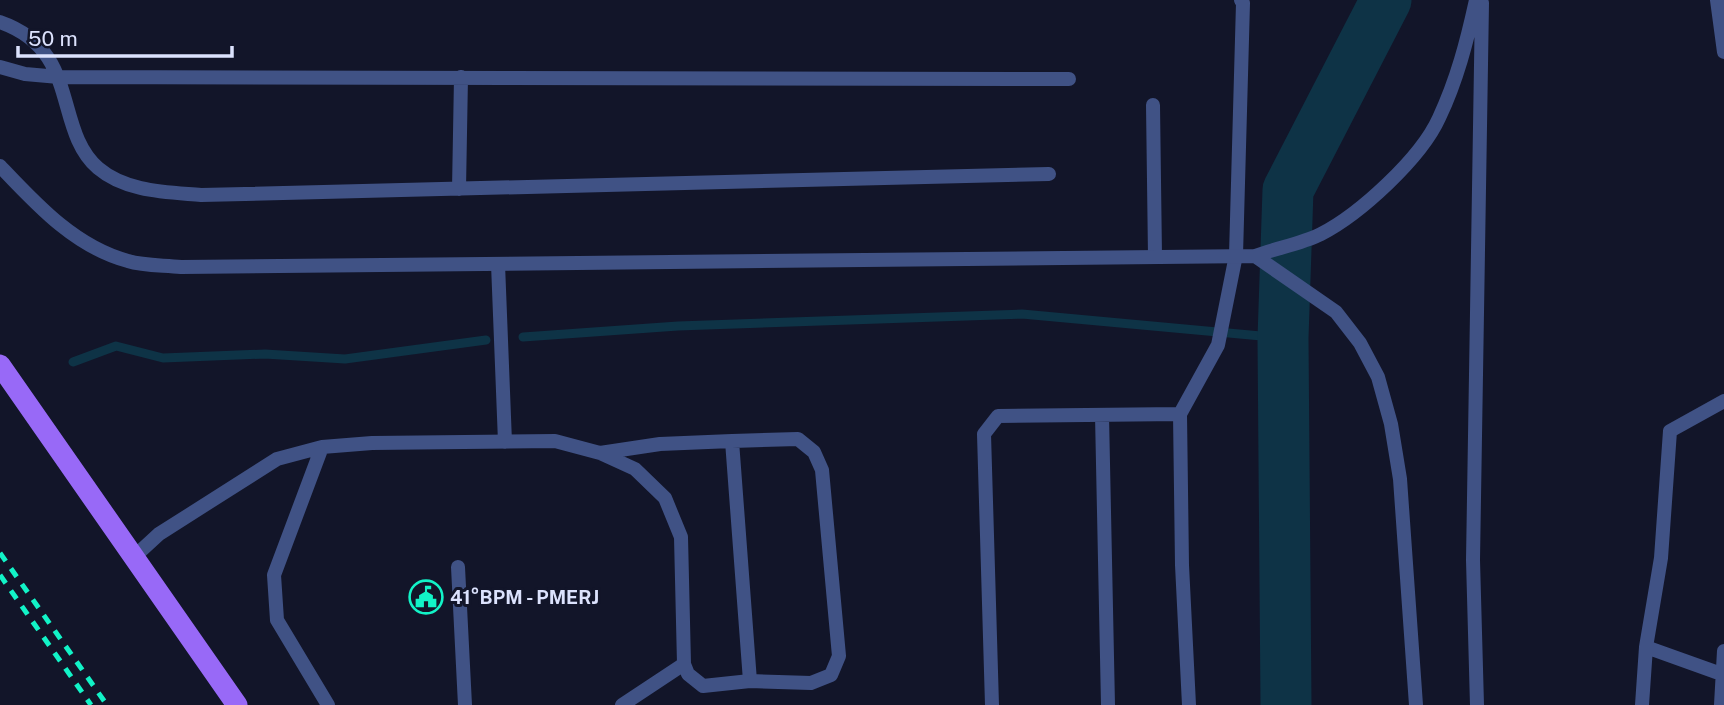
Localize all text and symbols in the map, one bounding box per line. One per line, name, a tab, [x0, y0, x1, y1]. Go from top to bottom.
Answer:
scale bar	[18, 14, 231, 58]
text: 50 m	[28, 26, 78, 51]
public building icon: 41°BPM - PMERJ	[407, 578, 445, 616]
place label: 41°BPM - PMERJ	[450, 586, 599, 608]

